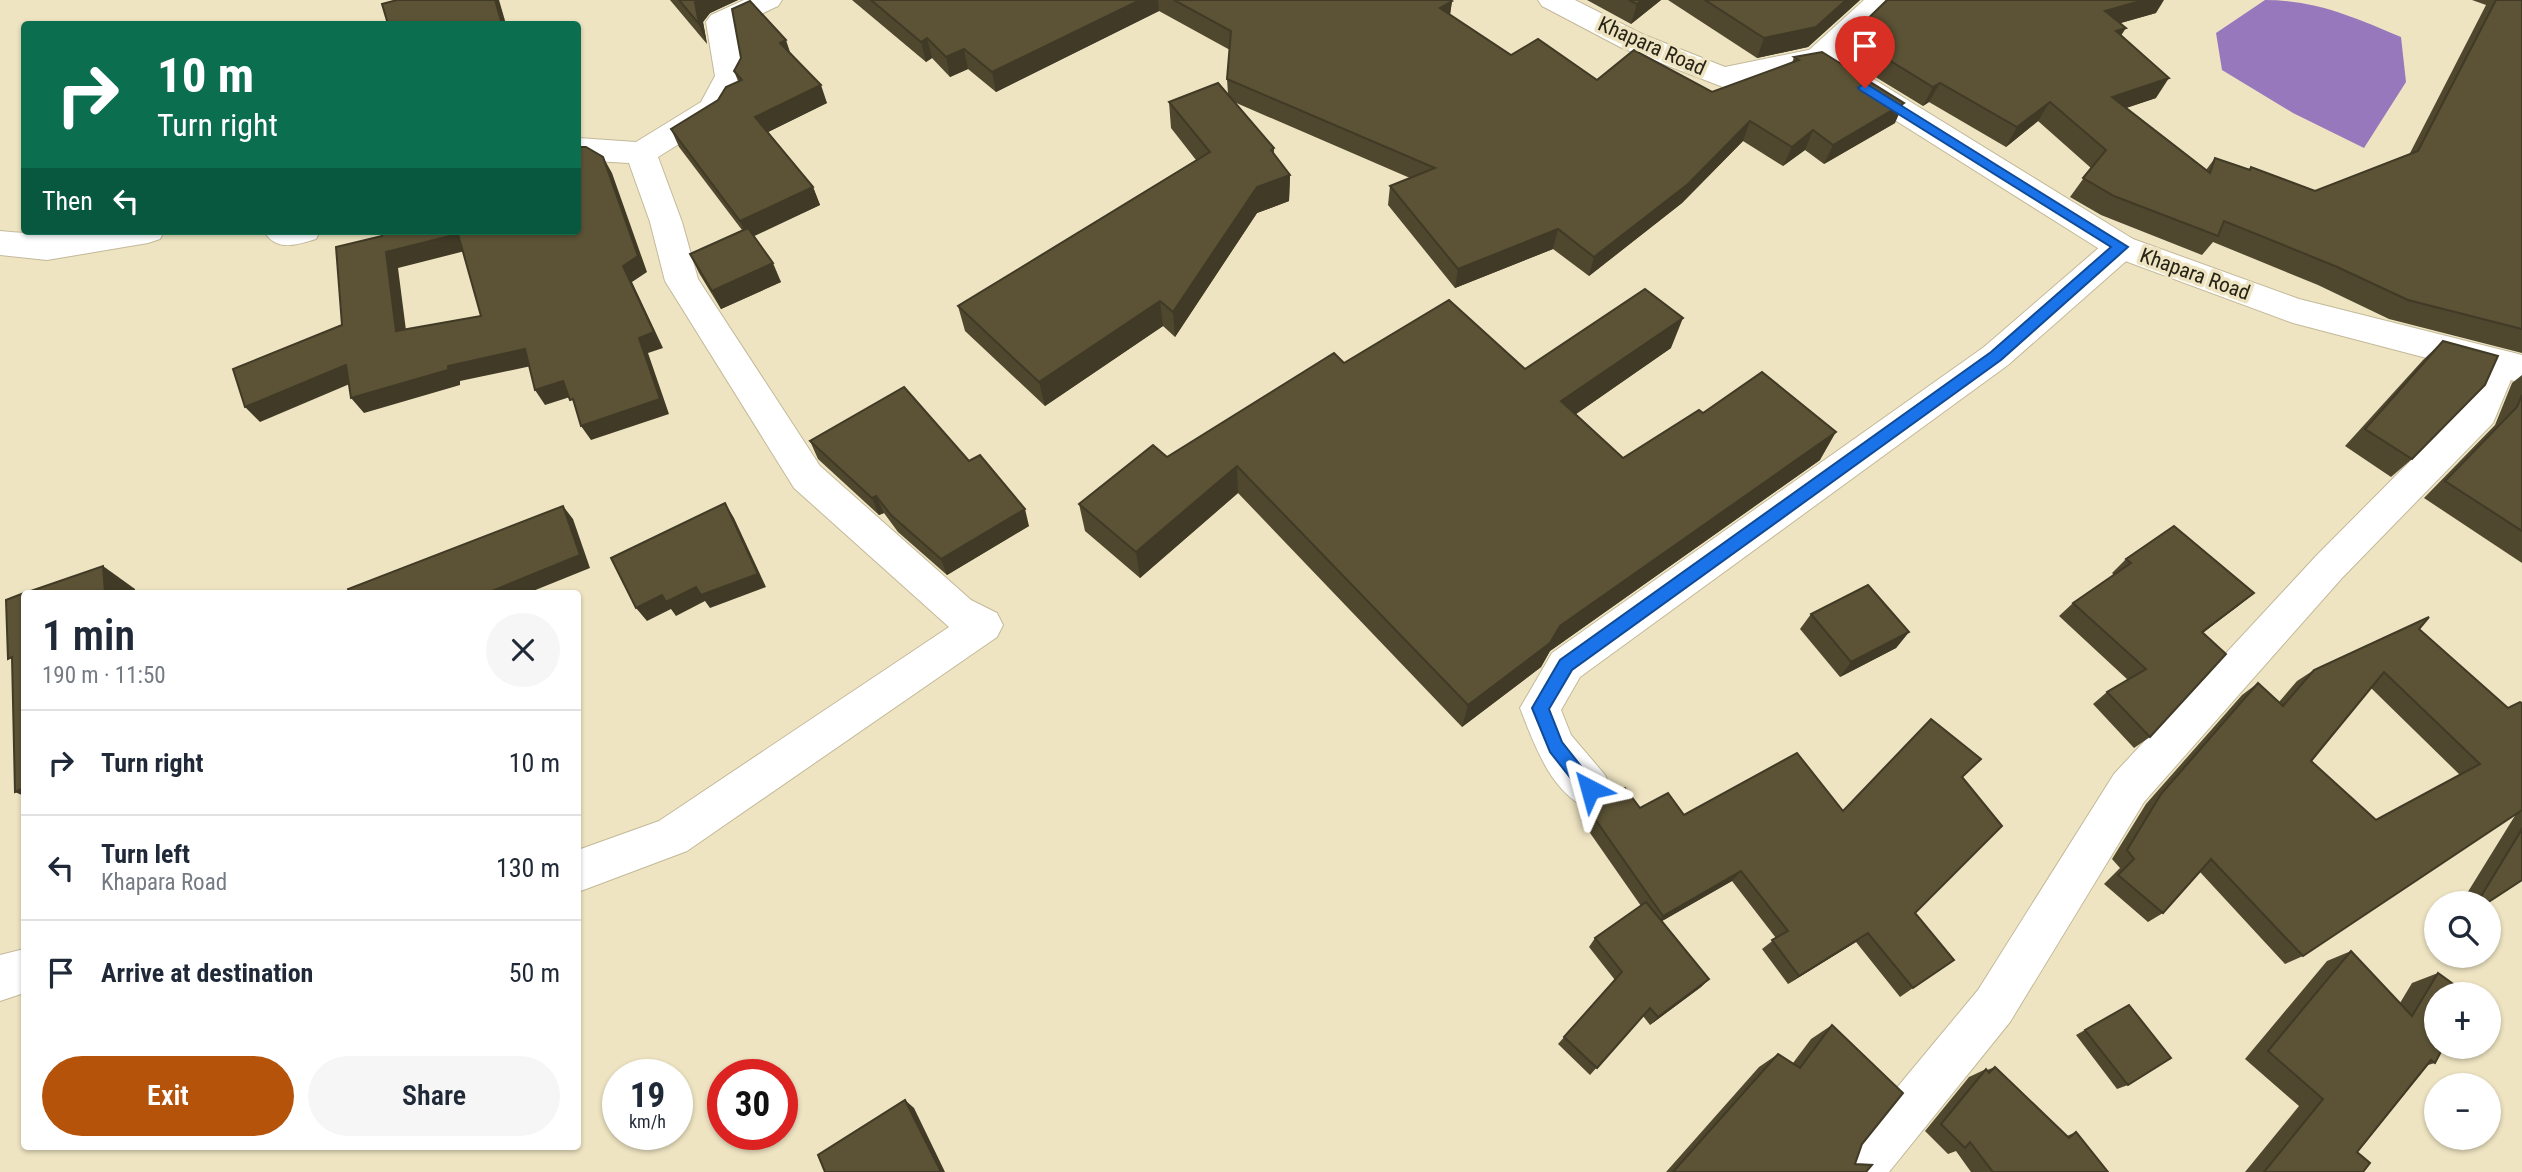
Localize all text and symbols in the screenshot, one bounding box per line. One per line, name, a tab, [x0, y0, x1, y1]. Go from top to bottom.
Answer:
street label: Khapara Road	[1595, 12, 1709, 80]
pin	[1835, 16, 1895, 88]
icon: arrive	[1846, 27, 1884, 65]
text: 10 m	[157, 47, 254, 104]
icon: right	[42, 49, 133, 140]
text: Turn right	[157, 106, 278, 144]
icon: left	[107, 182, 145, 220]
text: Then	[42, 186, 93, 216]
street label: Khapara Road	[2137, 243, 2253, 305]
text: 1 min	[42, 611, 135, 660]
button: close	[486, 613, 560, 687]
text: 190 m · 11:50	[42, 662, 166, 689]
icon: right	[42, 744, 80, 782]
text: Turn right	[101, 748, 203, 778]
text: 10 m	[509, 748, 560, 778]
position arrow	[1553, 752, 1627, 826]
text: Turn left	[101, 839, 190, 869]
icon: left	[42, 849, 80, 887]
text: 130 m	[496, 853, 560, 883]
text: Khapara Road	[101, 869, 227, 896]
map controls	[2424, 891, 2501, 1150]
button: search	[2424, 891, 2501, 968]
icon: arrive	[42, 954, 80, 992]
text: Arrive at destination	[101, 958, 313, 988]
text: 50 m	[509, 958, 560, 988]
button: +	[2424, 982, 2501, 1059]
button: Exit	[42, 1056, 294, 1136]
button: Share	[308, 1056, 560, 1136]
speed limit sign: 30	[707, 1059, 798, 1150]
button: −	[2424, 1073, 2501, 1150]
text: 19	[630, 1075, 665, 1116]
text: km/h	[629, 1111, 666, 1132]

